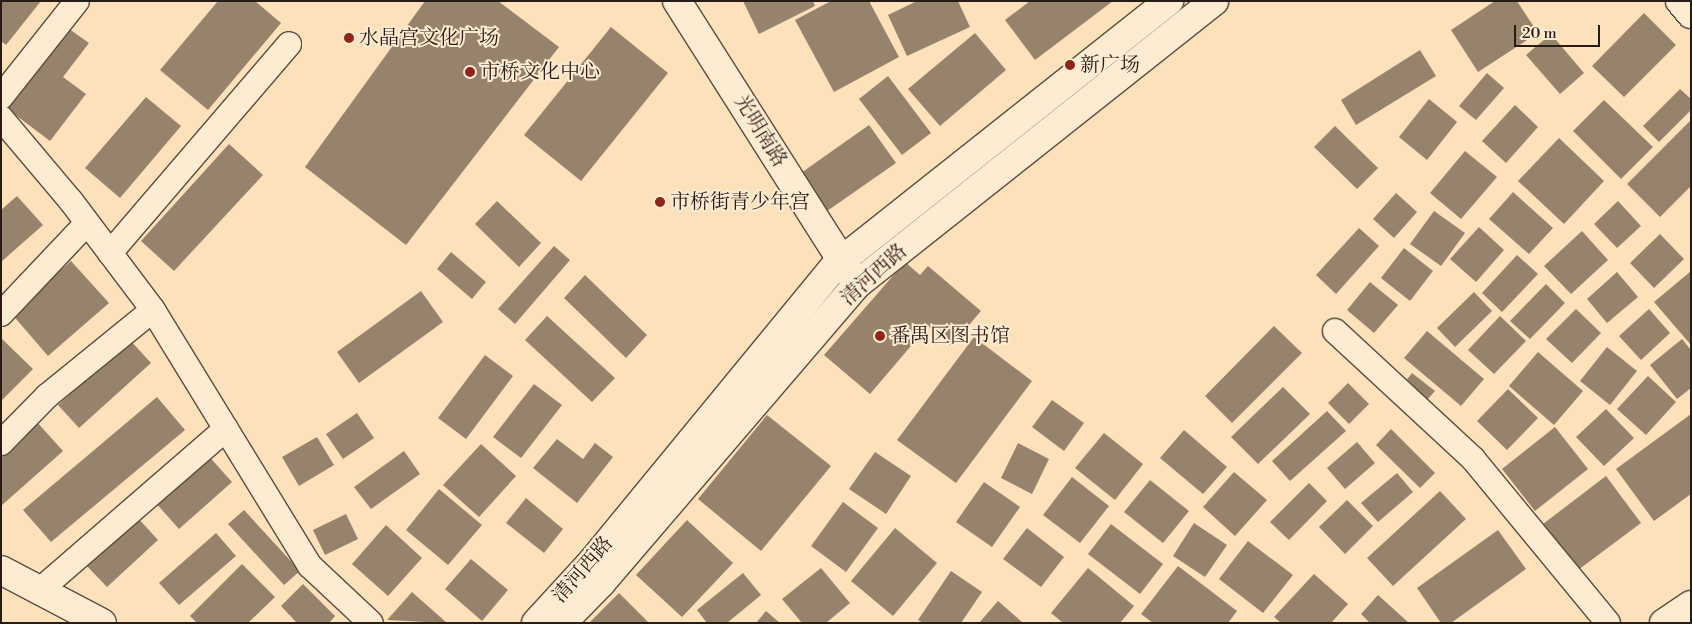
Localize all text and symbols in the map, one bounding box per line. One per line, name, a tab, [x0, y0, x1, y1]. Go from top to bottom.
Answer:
scale bar	[1517, 15, 1603, 47]
text: 20 m	[1522, 24, 1557, 43]
place label: 水晶宫文化广场	[359, 26, 499, 50]
marker: 水晶宫文化广场	[343, 32, 355, 44]
place label: 新广场	[1080, 53, 1140, 77]
marker: 新广场	[1064, 59, 1076, 71]
place label: 市桥文化中心	[480, 60, 600, 84]
marker: 市桥文化中心	[464, 66, 476, 78]
street label: 光明南路	[729, 91, 791, 171]
place label: 市桥街青少年宫	[670, 190, 810, 214]
marker: 市桥街青少年宫	[654, 196, 666, 208]
street label: 清河西路	[836, 239, 912, 311]
place label: 番禺区图书馆	[890, 324, 1010, 348]
marker: 番禺区图书馆	[874, 330, 886, 342]
street label: 清河西路	[548, 532, 618, 608]

